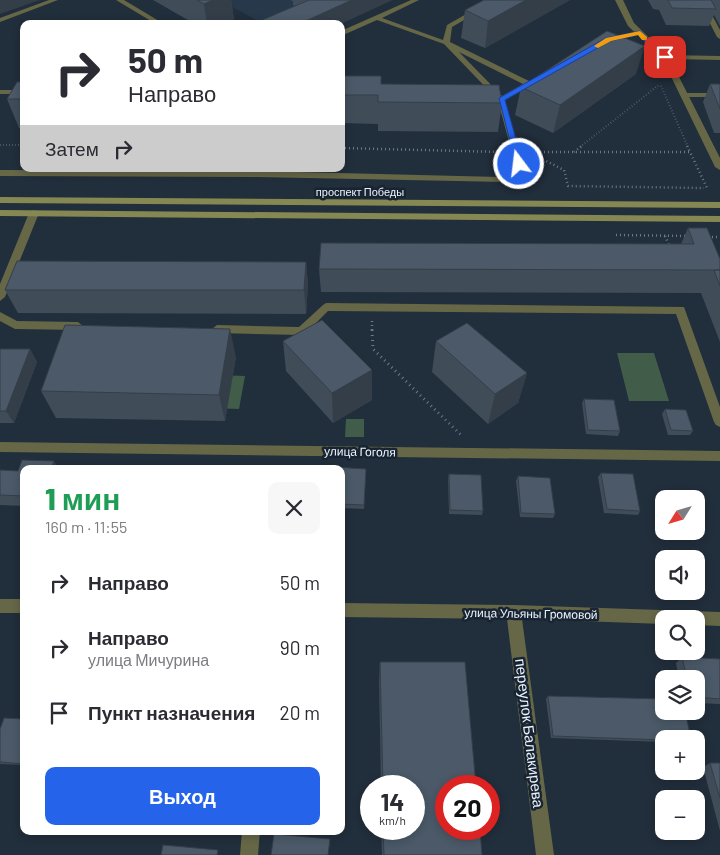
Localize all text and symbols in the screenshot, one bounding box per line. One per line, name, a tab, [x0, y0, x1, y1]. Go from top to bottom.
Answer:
pin	[644, 36, 686, 78]
text: 50 m	[128, 38, 203, 80]
icon: right	[45, 40, 110, 105]
icon: arrive	[651, 43, 679, 71]
text: Направо	[128, 80, 216, 106]
icon: right	[109, 135, 137, 163]
text: Затем	[45, 137, 99, 160]
position arrow	[492, 137, 544, 189]
street label: проспект Победы	[316, 185, 404, 198]
street label: улица Гоголя	[324, 443, 396, 460]
text: 1 мин	[45, 480, 120, 516]
button: close	[268, 482, 320, 534]
north arrow	[655, 490, 705, 540]
map controls	[655, 490, 705, 840]
text: 160 m · 11:55	[45, 517, 127, 536]
button: sound	[655, 550, 705, 600]
icon: right	[45, 569, 73, 597]
text: Направо	[88, 571, 169, 594]
text: 50 m	[280, 571, 320, 594]
street label: улица Ульяны Громовой	[464, 605, 598, 622]
button: search	[655, 610, 705, 660]
text: Направо	[88, 626, 169, 649]
icon: right	[45, 634, 73, 662]
text: 90 m	[280, 636, 320, 659]
text: улица Мичурина	[88, 650, 209, 669]
street label: переулок Балакирева	[512, 657, 548, 809]
button: layers	[655, 670, 705, 720]
icon: arrive	[45, 699, 73, 727]
text: Пункт назначения	[88, 701, 255, 724]
text: 20 m	[280, 701, 320, 724]
button: +	[655, 730, 705, 780]
button: Выход	[45, 767, 320, 825]
speed limit sign: 20	[435, 775, 500, 840]
text: 14	[381, 786, 404, 816]
button: −	[655, 790, 705, 840]
text: km/h	[379, 813, 406, 827]

